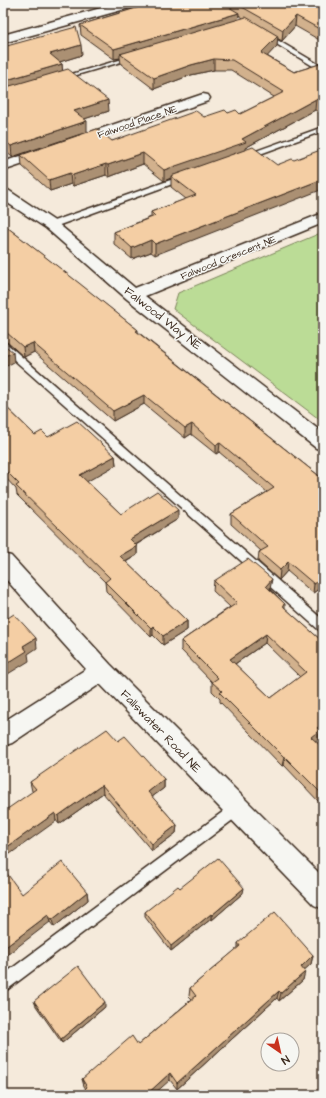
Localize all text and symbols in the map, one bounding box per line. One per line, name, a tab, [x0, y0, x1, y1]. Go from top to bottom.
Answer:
street label: Falwood Place NE	[96, 102, 179, 142]
street label: Falwood Crescent NE	[178, 232, 278, 284]
street label: Falwood Way NE	[120, 283, 205, 355]
street label: Fallswater Road NE	[116, 686, 205, 777]
north arrow	[260, 1032, 300, 1072]
text: N	[278, 1052, 292, 1068]

